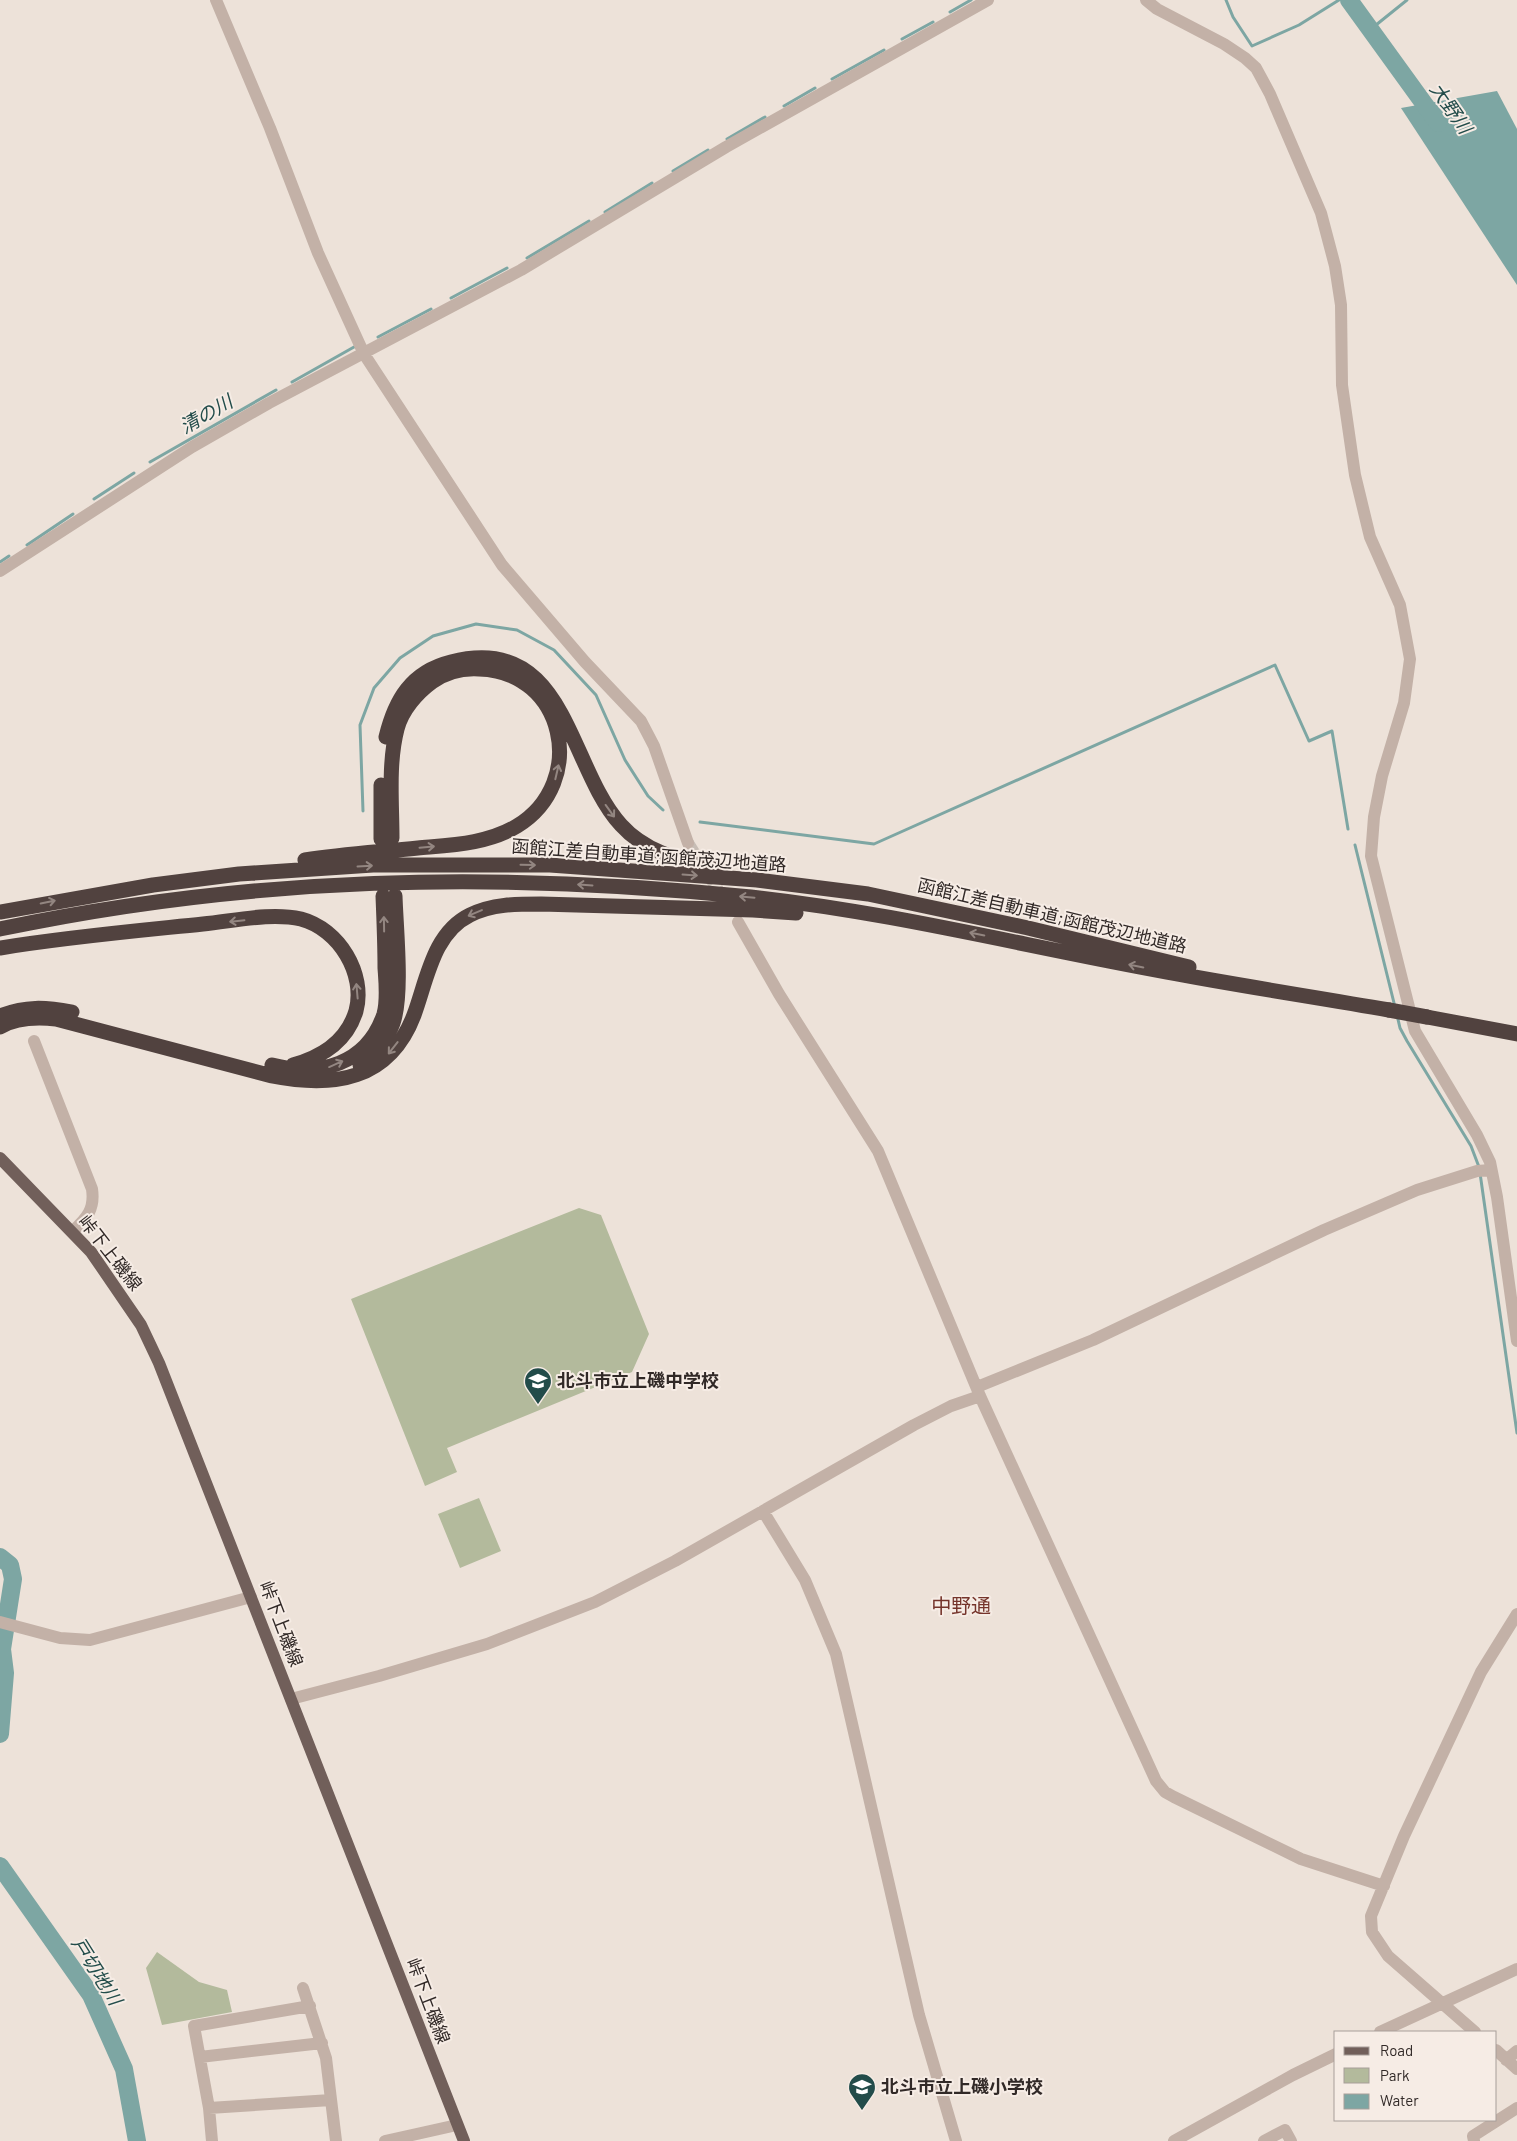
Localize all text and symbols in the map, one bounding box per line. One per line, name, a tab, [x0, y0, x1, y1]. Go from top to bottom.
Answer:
water label: 大野川	[1426, 78, 1478, 139]
water label: 清の川	[175, 388, 238, 438]
one-way arrow	[553, 765, 562, 781]
one-way arrow	[605, 804, 615, 818]
street label: 函館江差自動車道;函館茂辺地道路	[511, 834, 787, 876]
one-way arrow	[418, 842, 434, 852]
one-way arrow	[520, 860, 536, 870]
one-way arrow	[357, 861, 373, 870]
one-way arrow	[682, 871, 698, 880]
street label: 函館江差自動車道;函館茂辺地道路	[915, 873, 1189, 957]
one-way arrow	[578, 880, 594, 890]
one-way arrow	[740, 892, 756, 902]
one-way arrow	[39, 897, 55, 906]
one-way arrow	[468, 909, 483, 918]
one-way arrow	[229, 916, 245, 925]
one-way arrow	[379, 916, 389, 932]
one-way arrow	[969, 929, 985, 939]
one-way arrow	[1129, 961, 1145, 971]
one-way arrow	[352, 984, 362, 1000]
one-way arrow	[388, 1041, 399, 1054]
one-way arrow	[328, 1059, 343, 1069]
street label: 峠下上磯線	[74, 1210, 147, 1295]
school or university icon: 北斗市立上磯中学校	[523, 1366, 553, 1405]
place label: 北斗市立上磯中学校	[557, 1369, 719, 1391]
street label: 峠下上磯線	[256, 1578, 308, 1670]
district label: 中野通	[931, 1593, 991, 1617]
water label: 戸切地川	[68, 1932, 128, 2011]
street label: 峠下上磯線	[403, 1955, 455, 2047]
legend	[1334, 2031, 1497, 2121]
text: Road	[1380, 2041, 1413, 2059]
text: Park	[1380, 2066, 1410, 2084]
school or university icon: 北斗市立上磯小学校	[847, 2072, 877, 2111]
place label: 北斗市立上磯小学校	[881, 2075, 1043, 2097]
text: Water	[1380, 2091, 1419, 2109]

